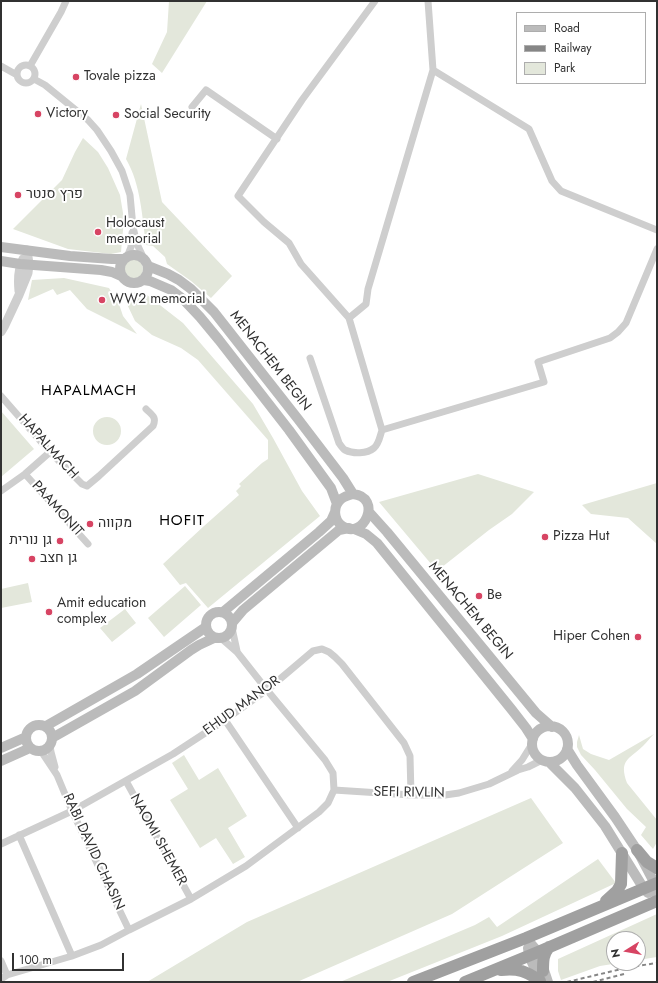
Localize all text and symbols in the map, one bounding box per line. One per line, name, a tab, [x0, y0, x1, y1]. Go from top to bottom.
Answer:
legend	[516, 12, 646, 84]
text: Road	[554, 19, 580, 37]
text: Railway	[554, 39, 592, 57]
text: Park	[554, 59, 575, 77]
place label: Tovale pizza	[84, 69, 156, 85]
marker: Tovale pizza	[71, 72, 81, 82]
place label: Victory	[46, 106, 88, 122]
place label: Social Security	[124, 107, 211, 123]
marker: Victory	[33, 109, 43, 119]
marker: Social Security	[111, 110, 121, 120]
place label: פרץ סנטר	[26, 187, 83, 203]
marker: פרץ סנטר	[13, 190, 23, 200]
place label: Holocaust memorial	[106, 216, 164, 248]
marker: Holocaust memorial	[93, 227, 103, 237]
place label: WW2 memorial	[110, 292, 205, 308]
marker: WW2 memorial	[97, 295, 107, 305]
street label: MENACHEM BEGIN	[226, 308, 314, 414]
district label: HAPALMACH	[41, 382, 137, 400]
street label: HAPALMACH	[15, 411, 81, 483]
street label: PAAMONIT	[28, 478, 86, 540]
district label: HOFIT	[159, 512, 205, 530]
place label: מקווה	[98, 516, 132, 532]
marker: מקווה	[85, 519, 95, 529]
place label: Pizza Hut	[553, 529, 609, 545]
marker: Pizza Hut	[540, 532, 550, 542]
place label: גן נורית	[9, 533, 52, 549]
marker: גן נורית	[55, 536, 65, 546]
place label: גן חצב	[40, 551, 77, 567]
marker: גן חצב	[27, 554, 37, 564]
street label: MENACHEM BEGIN	[424, 559, 516, 663]
place label: Be	[487, 588, 502, 604]
marker: Be	[474, 591, 484, 601]
place label: Amit education complex	[57, 596, 146, 628]
marker: Amit education complex	[44, 607, 54, 617]
place label: Hiper Cohen	[553, 629, 630, 645]
marker: Hiper Cohen	[633, 632, 643, 642]
street label: EHUD MANOR	[200, 673, 284, 739]
street label: SEFI RIVLIN	[373, 784, 445, 802]
street label: RABI DAVID CHASIN	[59, 791, 127, 913]
street label: NAOMI SHEMER	[126, 791, 190, 889]
north arrow	[606, 931, 646, 971]
scale bar	[14, 945, 126, 971]
text: N	[607, 947, 624, 959]
text: 100 m	[19, 951, 52, 969]

